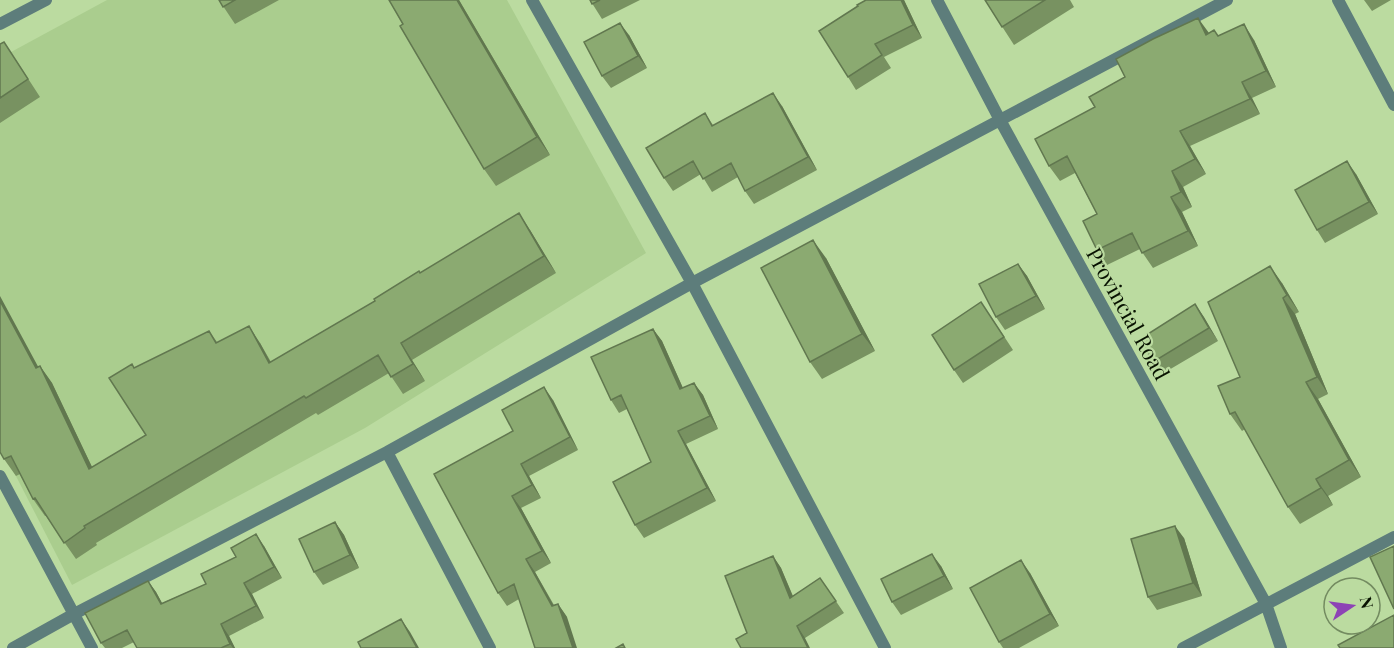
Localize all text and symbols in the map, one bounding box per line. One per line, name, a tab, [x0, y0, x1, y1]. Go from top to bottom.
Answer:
street label: Provincial Road	[1081, 242, 1177, 384]
north arrow	[1322, 576, 1382, 636]
text: N	[1356, 595, 1379, 611]

